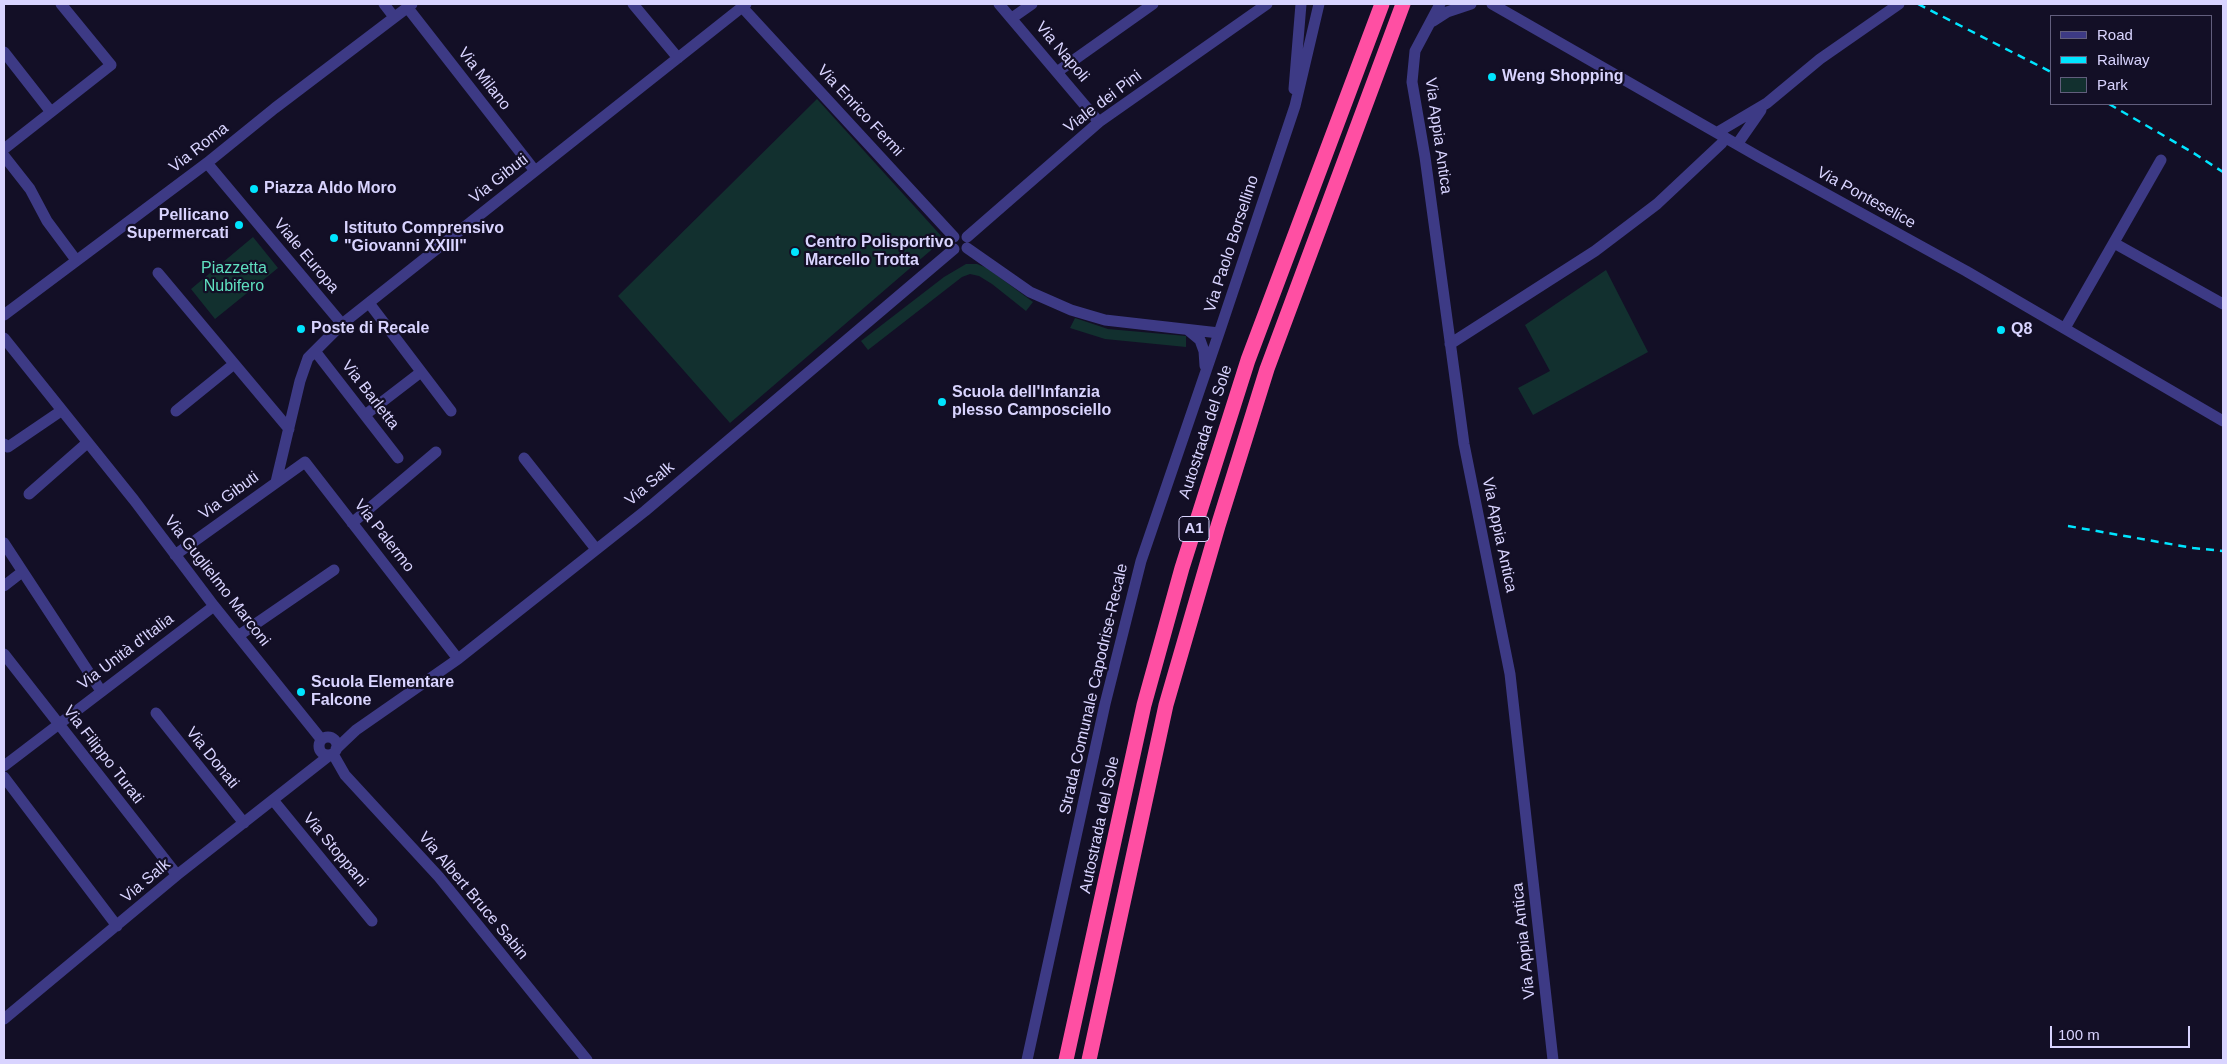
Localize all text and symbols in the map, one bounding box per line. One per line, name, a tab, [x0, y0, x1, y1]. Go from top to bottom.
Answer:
legend	[2050, 15, 2212, 105]
street label: Via Napoli	[1031, 18, 1093, 86]
text: Road	[2097, 26, 2133, 43]
street label: Via Milano	[454, 44, 514, 114]
text: Railway	[2097, 51, 2150, 68]
street label: Via Enrico Fermi	[813, 61, 907, 161]
street label: Viale dei Pini	[1060, 67, 1146, 137]
place label: Weng Shopping	[1502, 67, 1623, 87]
marker: Weng Shopping	[1486, 71, 1498, 83]
text: Park	[2097, 76, 2128, 93]
street label: Via Appia Antica	[1420, 77, 1456, 195]
street label: Via Roma	[166, 119, 232, 177]
street label: Via Gibuti	[466, 150, 532, 208]
street label: Via Ponteselice	[1813, 163, 1919, 233]
street label: Via Paolo Borsellino	[1201, 173, 1263, 315]
place label: Piazza Aldo Moro	[264, 179, 396, 199]
marker: Piazza Aldo Moro	[248, 183, 260, 195]
place label: Pellicano Supermercati	[127, 206, 229, 244]
street label: Viale Europa	[269, 215, 343, 297]
marker: Pellicano Supermercati	[233, 219, 245, 231]
place label: Istituto Comprensivo "Giovanni XXIII"	[344, 219, 504, 257]
marker: Istituto Comprensivo "Giovanni XXIII"	[328, 232, 340, 244]
place label: Centro Polisportivo Marcello Trotta	[805, 233, 953, 271]
marker: Centro Polisportivo Marcello Trotta	[789, 246, 801, 258]
park label: Piazzetta Nubifero	[201, 259, 267, 297]
place label: Poste di Recale	[311, 319, 429, 339]
place label: Q8	[2011, 320, 2032, 340]
marker: Poste di Recale	[295, 323, 307, 335]
marker: Q8	[1995, 324, 2007, 336]
street label: Via Barletta	[337, 357, 403, 433]
street label: Autostrada del Sole	[1175, 363, 1237, 501]
place label: Scuola dell'Infanzia plesso Camposciello	[952, 383, 1111, 421]
marker: Scuola dell'Infanzia plesso Camposciello	[936, 396, 948, 408]
street label: Via Salk	[621, 458, 679, 510]
street label: Via Gibuti	[195, 468, 263, 524]
street label: Via Appia Antica	[1477, 476, 1521, 594]
street label: Via Palermo	[350, 496, 418, 576]
street label: Via Guglielmo Marconi	[160, 512, 274, 650]
road number: A1	[1179, 516, 1209, 542]
street label: Strada Comunale Capodrise-Recale	[1056, 562, 1132, 816]
street label: Via Unità d'Italia	[74, 610, 178, 694]
place label: Scuola Elementare Falcone	[311, 673, 454, 711]
marker: Scuola Elementare Falcone	[295, 686, 307, 698]
street label: Via Filippo Turati	[59, 702, 147, 808]
street label: Via Donati	[181, 723, 243, 793]
street label: Autostrada del Sole	[1076, 755, 1124, 895]
street label: Via Stoppani	[299, 809, 371, 891]
street label: Via Albert Bruce Sabin	[414, 828, 532, 964]
street label: Via Salk	[117, 855, 175, 907]
street label: Via Appia Antica	[1508, 882, 1540, 1000]
scale bar	[2052, 1016, 2192, 1048]
text: 100 m	[2058, 1026, 2100, 1043]

